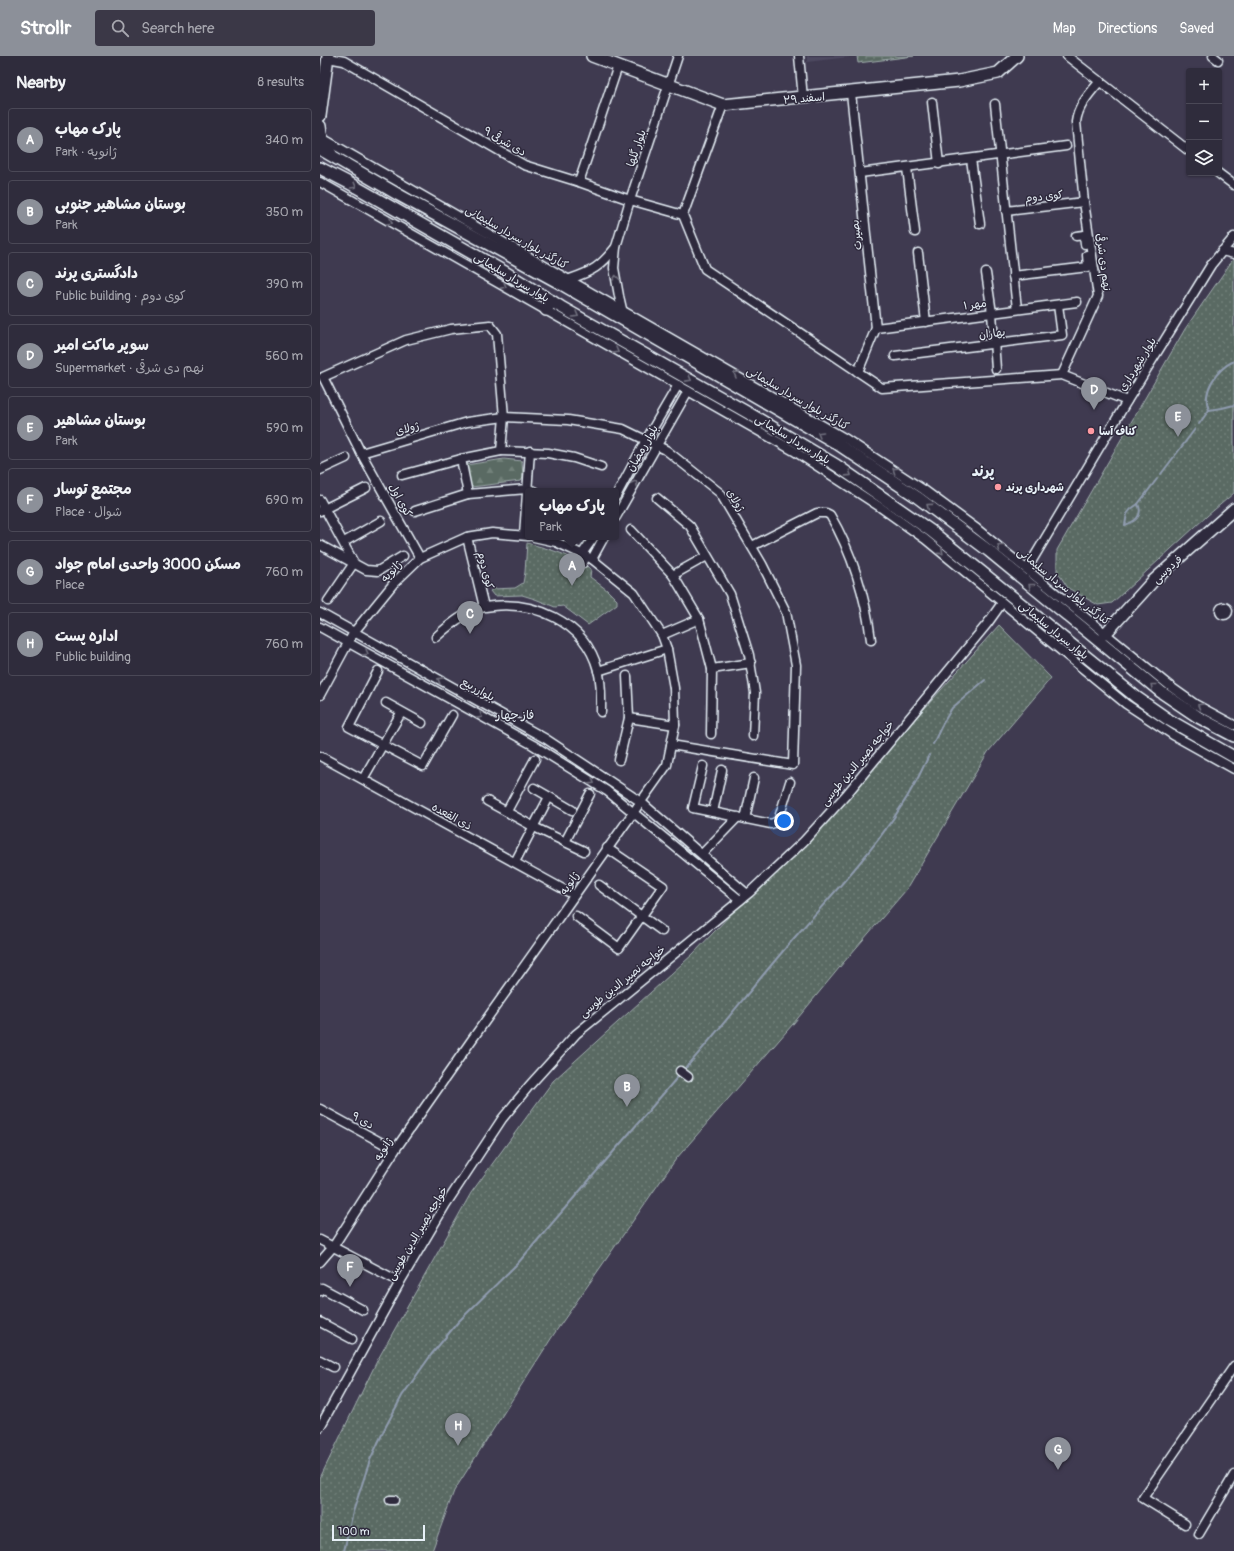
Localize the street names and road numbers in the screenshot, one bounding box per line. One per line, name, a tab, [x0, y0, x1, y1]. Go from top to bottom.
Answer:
street label: ۲۹ اسفند	[783, 90, 825, 107]
street label: ۹ دی شرقی	[481, 123, 529, 159]
street label: بلوار گلها	[624, 128, 650, 169]
street label: کوی دوم	[1024, 188, 1064, 207]
street label: کنارگذر بلوار سردار سلیمانی	[463, 203, 570, 273]
street label: بصیرت	[848, 219, 866, 251]
street label: نهم دی شرقی	[1092, 232, 1114, 292]
street label: بلوار سردار سلیمانی	[471, 250, 552, 306]
street label: مهر ۱	[963, 296, 987, 313]
street label: بهاران	[978, 325, 1006, 343]
street label: بلوار شهرداری	[1116, 335, 1160, 394]
street label: کنارگذر بلوار سردار سلیمانی	[744, 364, 851, 434]
street label: بلوار سردار سلیمانی	[752, 412, 833, 468]
street label: ژولای	[394, 419, 421, 438]
street label: بلوار رمضان	[624, 423, 662, 474]
street label: کوی اول	[385, 482, 415, 520]
street label: ژولای	[724, 487, 748, 514]
street label: کنارگذر بلوار سردار سلیمانی	[1014, 545, 1113, 629]
street label: کوی دوم	[473, 550, 497, 591]
street label: فردوسی	[1150, 553, 1186, 587]
street label: ژانویه	[378, 558, 405, 585]
street label: بلوار سردار سلیمانی	[1016, 598, 1091, 663]
street label: بلوارربیع	[458, 675, 497, 706]
street label: خواجه نصیر الدین طوسی	[818, 718, 898, 809]
street label: ذی القعده	[430, 800, 474, 833]
street label: ژانویه	[557, 869, 583, 898]
street label: خواجه نصیر الدین طوسی	[577, 943, 669, 1021]
street label: ۹ دی	[350, 1109, 376, 1132]
street label: ژانویه	[371, 1135, 396, 1164]
street label: خواجه نصیر الدین طوسی	[384, 1184, 451, 1283]

